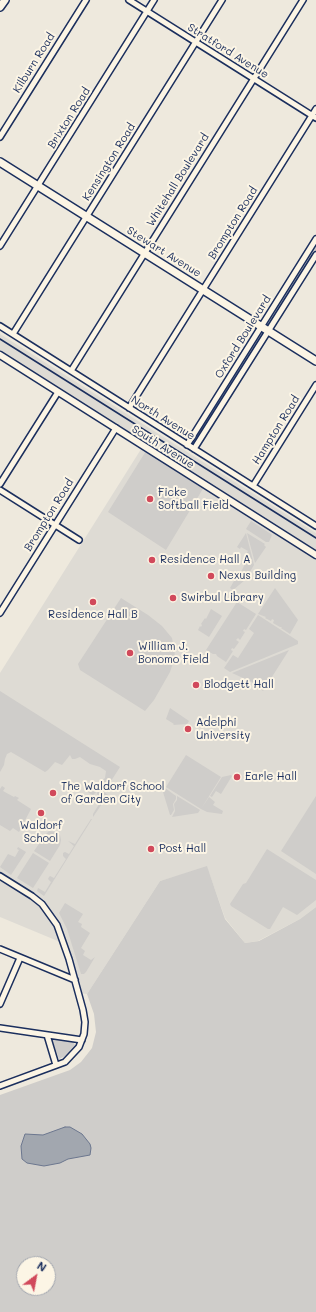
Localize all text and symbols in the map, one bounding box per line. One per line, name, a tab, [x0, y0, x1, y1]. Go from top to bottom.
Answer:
street label: Stratford Avenue	[185, 21, 271, 81]
street label: Kilburn Road	[10, 31, 58, 95]
street label: Brixton Road	[45, 85, 93, 151]
street label: Kensington Road	[80, 121, 138, 203]
street label: Whitehall Boulevard	[144, 131, 212, 229]
street label: Brompton Road	[205, 184, 261, 262]
street label: Stewart Avenue	[124, 224, 204, 280]
street label: Oxford Boulevard	[212, 293, 274, 381]
street label: North Avenue	[129, 393, 197, 443]
street label: Hampton Road	[250, 393, 302, 467]
street label: South Avenue	[129, 422, 197, 472]
street label: Brompton Road	[21, 476, 77, 554]
place label: Ficke Softball Field	[158, 486, 229, 512]
marker: Ficke Softball Field	[145, 494, 155, 504]
place label: Residence Hall A	[160, 553, 251, 567]
marker: Residence Hall A	[147, 555, 157, 565]
place label: Nexus Building	[219, 569, 296, 583]
marker: Nexus Building	[206, 571, 216, 581]
place label: Swirbul Library	[181, 591, 264, 605]
marker: Swirbul Library	[168, 593, 178, 603]
marker: Residence Hall B	[88, 597, 98, 607]
place label: Residence Hall B	[48, 608, 138, 622]
place label: William J. Bonomo Field	[138, 640, 209, 666]
marker: William J. Bonomo Field	[125, 648, 135, 658]
place label: Blodgett Hall	[204, 678, 274, 692]
marker: Blodgett Hall	[191, 680, 201, 690]
place label: Adelphi University	[196, 716, 250, 742]
marker: Adelphi University	[183, 724, 193, 734]
place label: Earle Hall	[245, 770, 297, 784]
marker: Earle Hall	[232, 772, 242, 782]
place label: The Waldorf School of Garden City	[61, 780, 164, 806]
marker: The Waldorf School of Garden City	[48, 788, 58, 798]
marker: Waldorf School	[36, 808, 46, 818]
place label: Waldorf School	[20, 819, 62, 845]
place label: Post Hall	[159, 842, 206, 856]
marker: Post Hall	[146, 844, 156, 854]
north arrow	[16, 1256, 56, 1296]
text: N	[35, 1258, 50, 1275]

